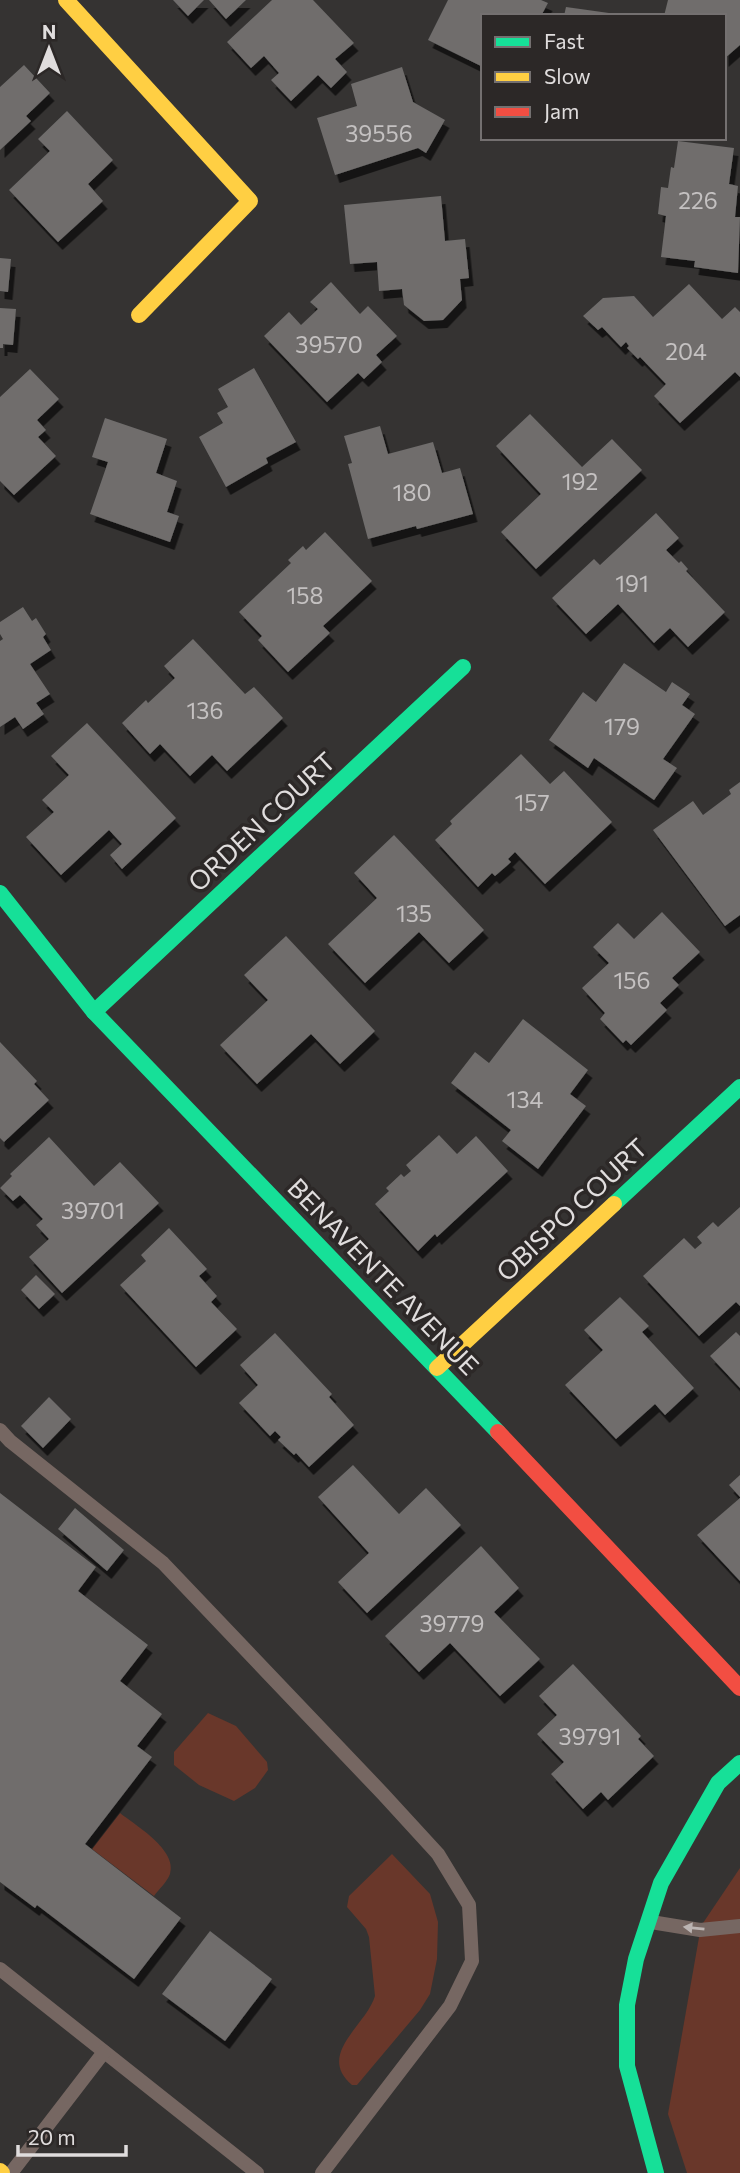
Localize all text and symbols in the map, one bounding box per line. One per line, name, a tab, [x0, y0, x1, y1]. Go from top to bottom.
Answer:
north arrow	[14, 14, 84, 84]
legend	[481, 14, 726, 140]
text: N	[42, 20, 56, 43]
text: Fast	[544, 28, 585, 53]
text: Slow	[544, 63, 591, 88]
text: Jam	[544, 98, 579, 123]
house number: 39556	[345, 119, 413, 147]
house number: 226	[678, 186, 718, 214]
house number: 39570	[295, 330, 363, 358]
house number: 204	[665, 337, 707, 365]
house number: 192	[562, 467, 598, 495]
house number: 180	[393, 478, 431, 506]
house number: 191	[615, 569, 649, 597]
house number: 158	[286, 581, 324, 609]
house number: 136	[187, 696, 223, 724]
house number: 179	[604, 712, 640, 740]
street label: ORDEN COURT	[181, 745, 341, 897]
house number: 157	[514, 788, 550, 816]
house number: 135	[396, 899, 432, 927]
house number: 156	[613, 966, 651, 994]
house number: 134	[507, 1085, 544, 1113]
street label: OBISPO COURT	[489, 1131, 653, 1287]
street label: BENAVENTE AVENUE	[282, 1171, 486, 1381]
house number: 39701	[61, 1196, 125, 1224]
house number: 39779	[419, 1609, 485, 1637]
house number: 39791	[559, 1722, 621, 1750]
one-way arrow	[683, 1923, 705, 1934]
scale bar	[18, 2114, 126, 2158]
text: 20 m	[28, 2124, 76, 2149]

